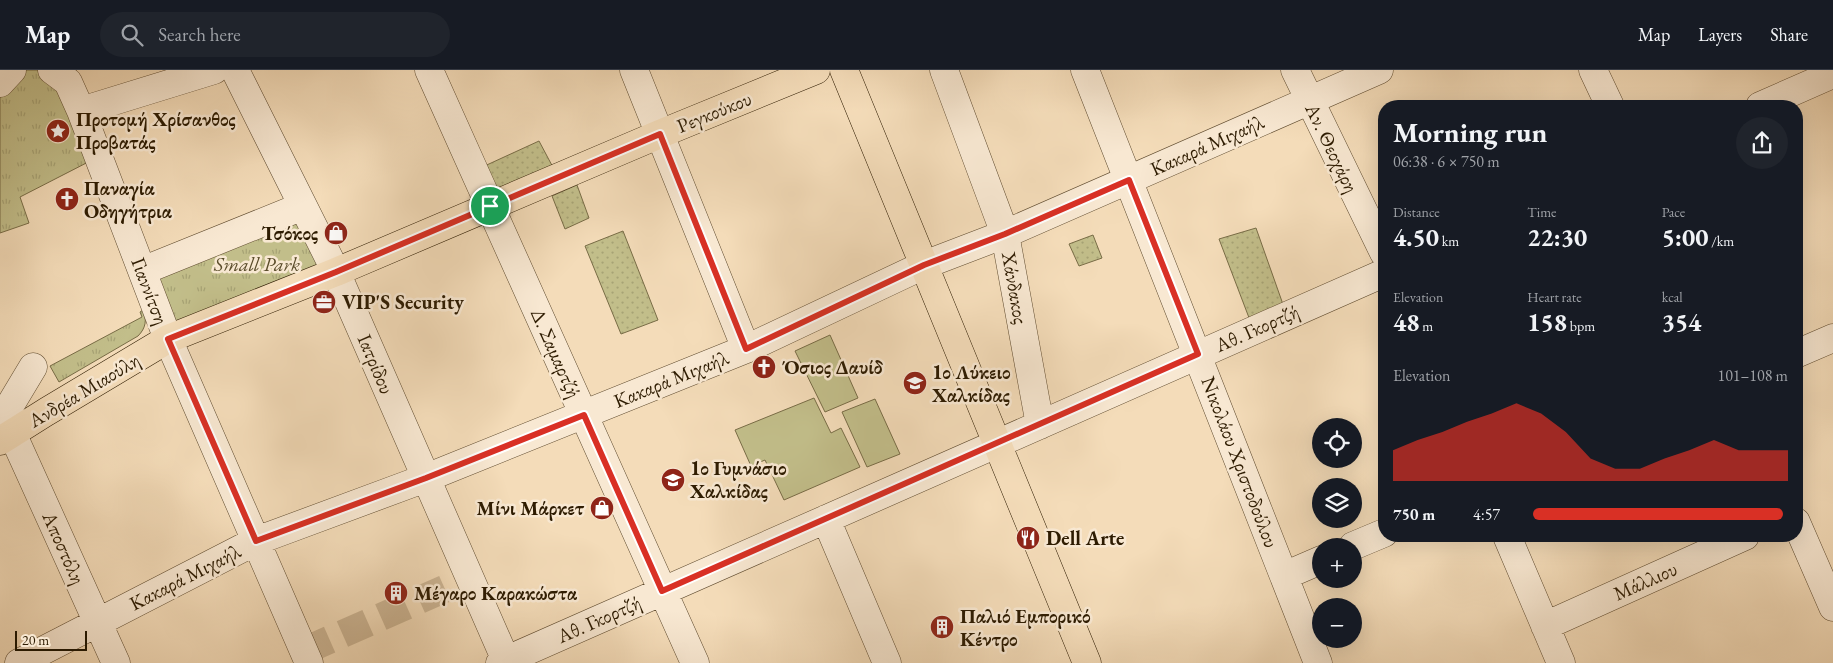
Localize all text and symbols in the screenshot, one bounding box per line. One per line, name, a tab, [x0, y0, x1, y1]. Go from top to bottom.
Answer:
search box	[100, 12, 450, 57]
text: Map	[25, 19, 70, 50]
icon: search	[118, 21, 146, 49]
text: Search here	[158, 22, 241, 47]
text: Map	[1638, 23, 1670, 46]
text: Layers	[1698, 23, 1742, 46]
text: Share	[1770, 23, 1808, 46]
street label: Ρεγκούκου	[673, 85, 755, 139]
street label: Αν. Θεοχάρη	[1299, 98, 1365, 197]
place label: Προτομή Χρίσανθος Προβατάς	[76, 106, 236, 155]
street label: Κακαρά Μιχαήλ	[1146, 108, 1268, 182]
text: Morning run	[1393, 114, 1547, 150]
button: share	[1736, 117, 1788, 169]
place icon: Προτομή Χρίσανθος Προβατάς	[45, 118, 71, 144]
text: 06:38 · 6 × 750 m	[1393, 151, 1500, 172]
place label: Παναγία Οδηγήτρια	[84, 175, 173, 224]
pin	[469, 185, 511, 227]
church icon: Παναγία Οδηγήτρια	[54, 186, 80, 212]
icon: arrive	[476, 192, 504, 220]
text: Distance	[1393, 203, 1440, 221]
text: Time	[1527, 203, 1557, 221]
text: Pace	[1662, 203, 1685, 221]
place label: Τσόκος	[262, 220, 318, 246]
shop icon: Τσόκος	[323, 220, 349, 246]
text: 4.50	[1393, 221, 1439, 253]
text: 22:30	[1527, 221, 1587, 253]
text: 5:00	[1662, 221, 1708, 253]
text: km	[1439, 232, 1459, 250]
text: /km	[1708, 232, 1734, 250]
street label: Χάνδακος	[996, 249, 1034, 326]
park label: Small Park	[213, 251, 300, 277]
street label: Γιαννίτση	[125, 254, 175, 328]
text: Elevation	[1393, 288, 1443, 306]
text: Heart rate	[1527, 288, 1582, 306]
text: kcal	[1662, 288, 1683, 306]
office icon: VIP'S Security	[311, 289, 337, 315]
place label: VIP'S Security	[342, 289, 464, 315]
street label: Αθ. Γκορτζή	[1210, 298, 1303, 358]
street label: Δ. Σαμαρτζή	[525, 304, 587, 402]
text: 48	[1393, 306, 1419, 338]
text: 158	[1527, 306, 1567, 338]
text: 354	[1662, 306, 1701, 338]
text: m	[1419, 317, 1433, 335]
text: bpm	[1567, 317, 1595, 335]
street label: Ιατρίδου	[352, 330, 400, 398]
street label: Κακαρά Μιχαήλ	[610, 344, 733, 414]
street label: Ανδρέα Μιαούλη	[23, 347, 145, 434]
church icon: Όσιος Δαυίδ	[751, 354, 777, 380]
place label: Όσιος Δαυίδ	[782, 354, 883, 380]
place label: 1ο Λύκειο Χαλκίδας	[931, 359, 1011, 408]
text: Elevation	[1393, 365, 1451, 386]
text: 101–108 m	[1717, 365, 1788, 386]
school or university icon: 1ο Λύκειο Χαλκίδας	[902, 370, 928, 396]
street label: Νικολάου Χριστοδούλου	[1195, 373, 1285, 551]
map controls	[1312, 418, 1362, 648]
button: locate	[1312, 418, 1362, 468]
place label: 1ο Γυμνάσιο Χαλκίδας	[689, 455, 786, 504]
school or university icon: 1ο Γυμνάσιο Χαλκίδας	[660, 467, 686, 493]
button: layers	[1312, 478, 1362, 528]
place label: Μίνι Μάρκετ	[477, 495, 585, 521]
shop icon: Μίνι Μάρκετ	[589, 495, 615, 521]
text: 750 m	[1393, 504, 1435, 525]
text: 4:57	[1473, 504, 1500, 525]
street label: Αποστόλη	[36, 507, 91, 588]
restaurant icon: Dell Arte	[1015, 525, 1041, 551]
place label: Dell Arte	[1046, 525, 1124, 551]
street label: Κακαρά Μιχαήλ	[125, 537, 246, 616]
button: +	[1312, 538, 1362, 588]
street label: Μάλλιου	[1609, 555, 1681, 607]
building icon: Μέγαρο Καρακώστα	[383, 580, 409, 606]
place label: Μέγαρο Καρακώστα	[414, 580, 578, 606]
street label: Αθ. Γκορτζή	[552, 589, 645, 649]
button: −	[1312, 598, 1362, 648]
place label: Παλιό Εμπορικό Κέντρο	[960, 603, 1090, 652]
building icon: Παλιό Εμπορικό Κέντρο	[929, 614, 955, 640]
scale bar	[15, 628, 88, 651]
text: 20 m	[22, 631, 49, 649]

